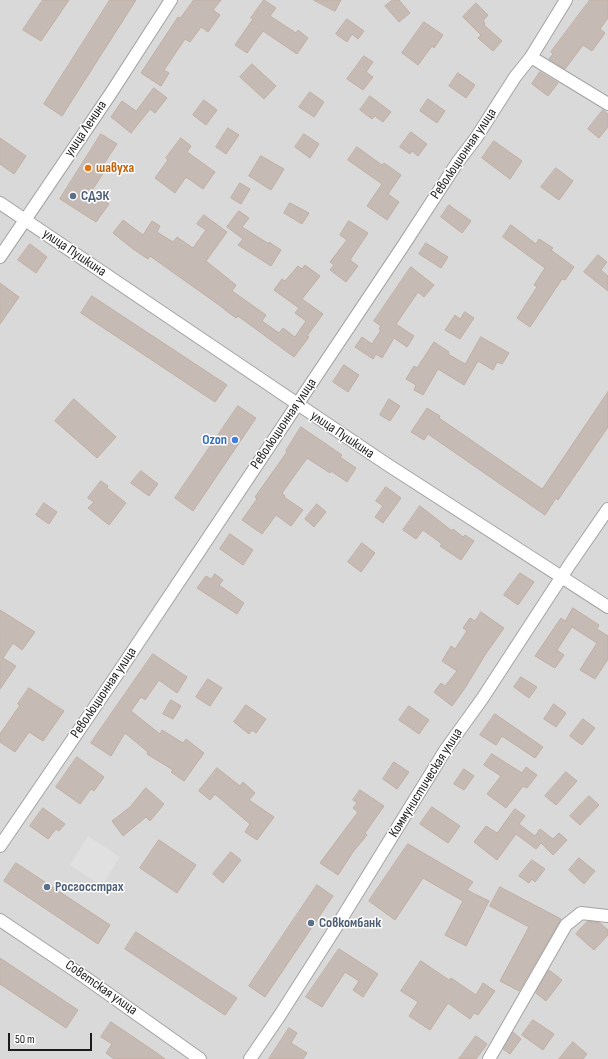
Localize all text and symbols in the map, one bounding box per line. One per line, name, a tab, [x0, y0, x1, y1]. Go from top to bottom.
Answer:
street label: улица Ленина	[61, 98, 111, 160]
street label: Революционная улица	[427, 105, 501, 203]
place label: шавуха	[96, 160, 134, 176]
marker: шавуха	[83, 163, 93, 173]
place label: СДЭК	[81, 188, 109, 204]
marker: СДЭК	[68, 191, 78, 201]
street label: улица Пушкина	[39, 226, 109, 280]
street label: Революционная улица	[247, 375, 321, 473]
street label: улица Пушкина	[307, 408, 377, 462]
place label: Ozon	[202, 432, 227, 448]
marker: Ozon	[230, 435, 240, 445]
street label: Революционная улица	[67, 644, 141, 742]
street label: Коммунистическая улица	[386, 725, 466, 841]
place label: Росгосстрах	[55, 879, 124, 895]
marker: Росгосстрах	[42, 882, 52, 892]
place label: Совкомбанк	[319, 915, 381, 931]
marker: Совкомбанк	[306, 918, 316, 928]
street label: Советская улица	[62, 957, 140, 1019]
scale bar	[10, 1025, 94, 1051]
text: 50 m	[15, 1032, 35, 1047]

